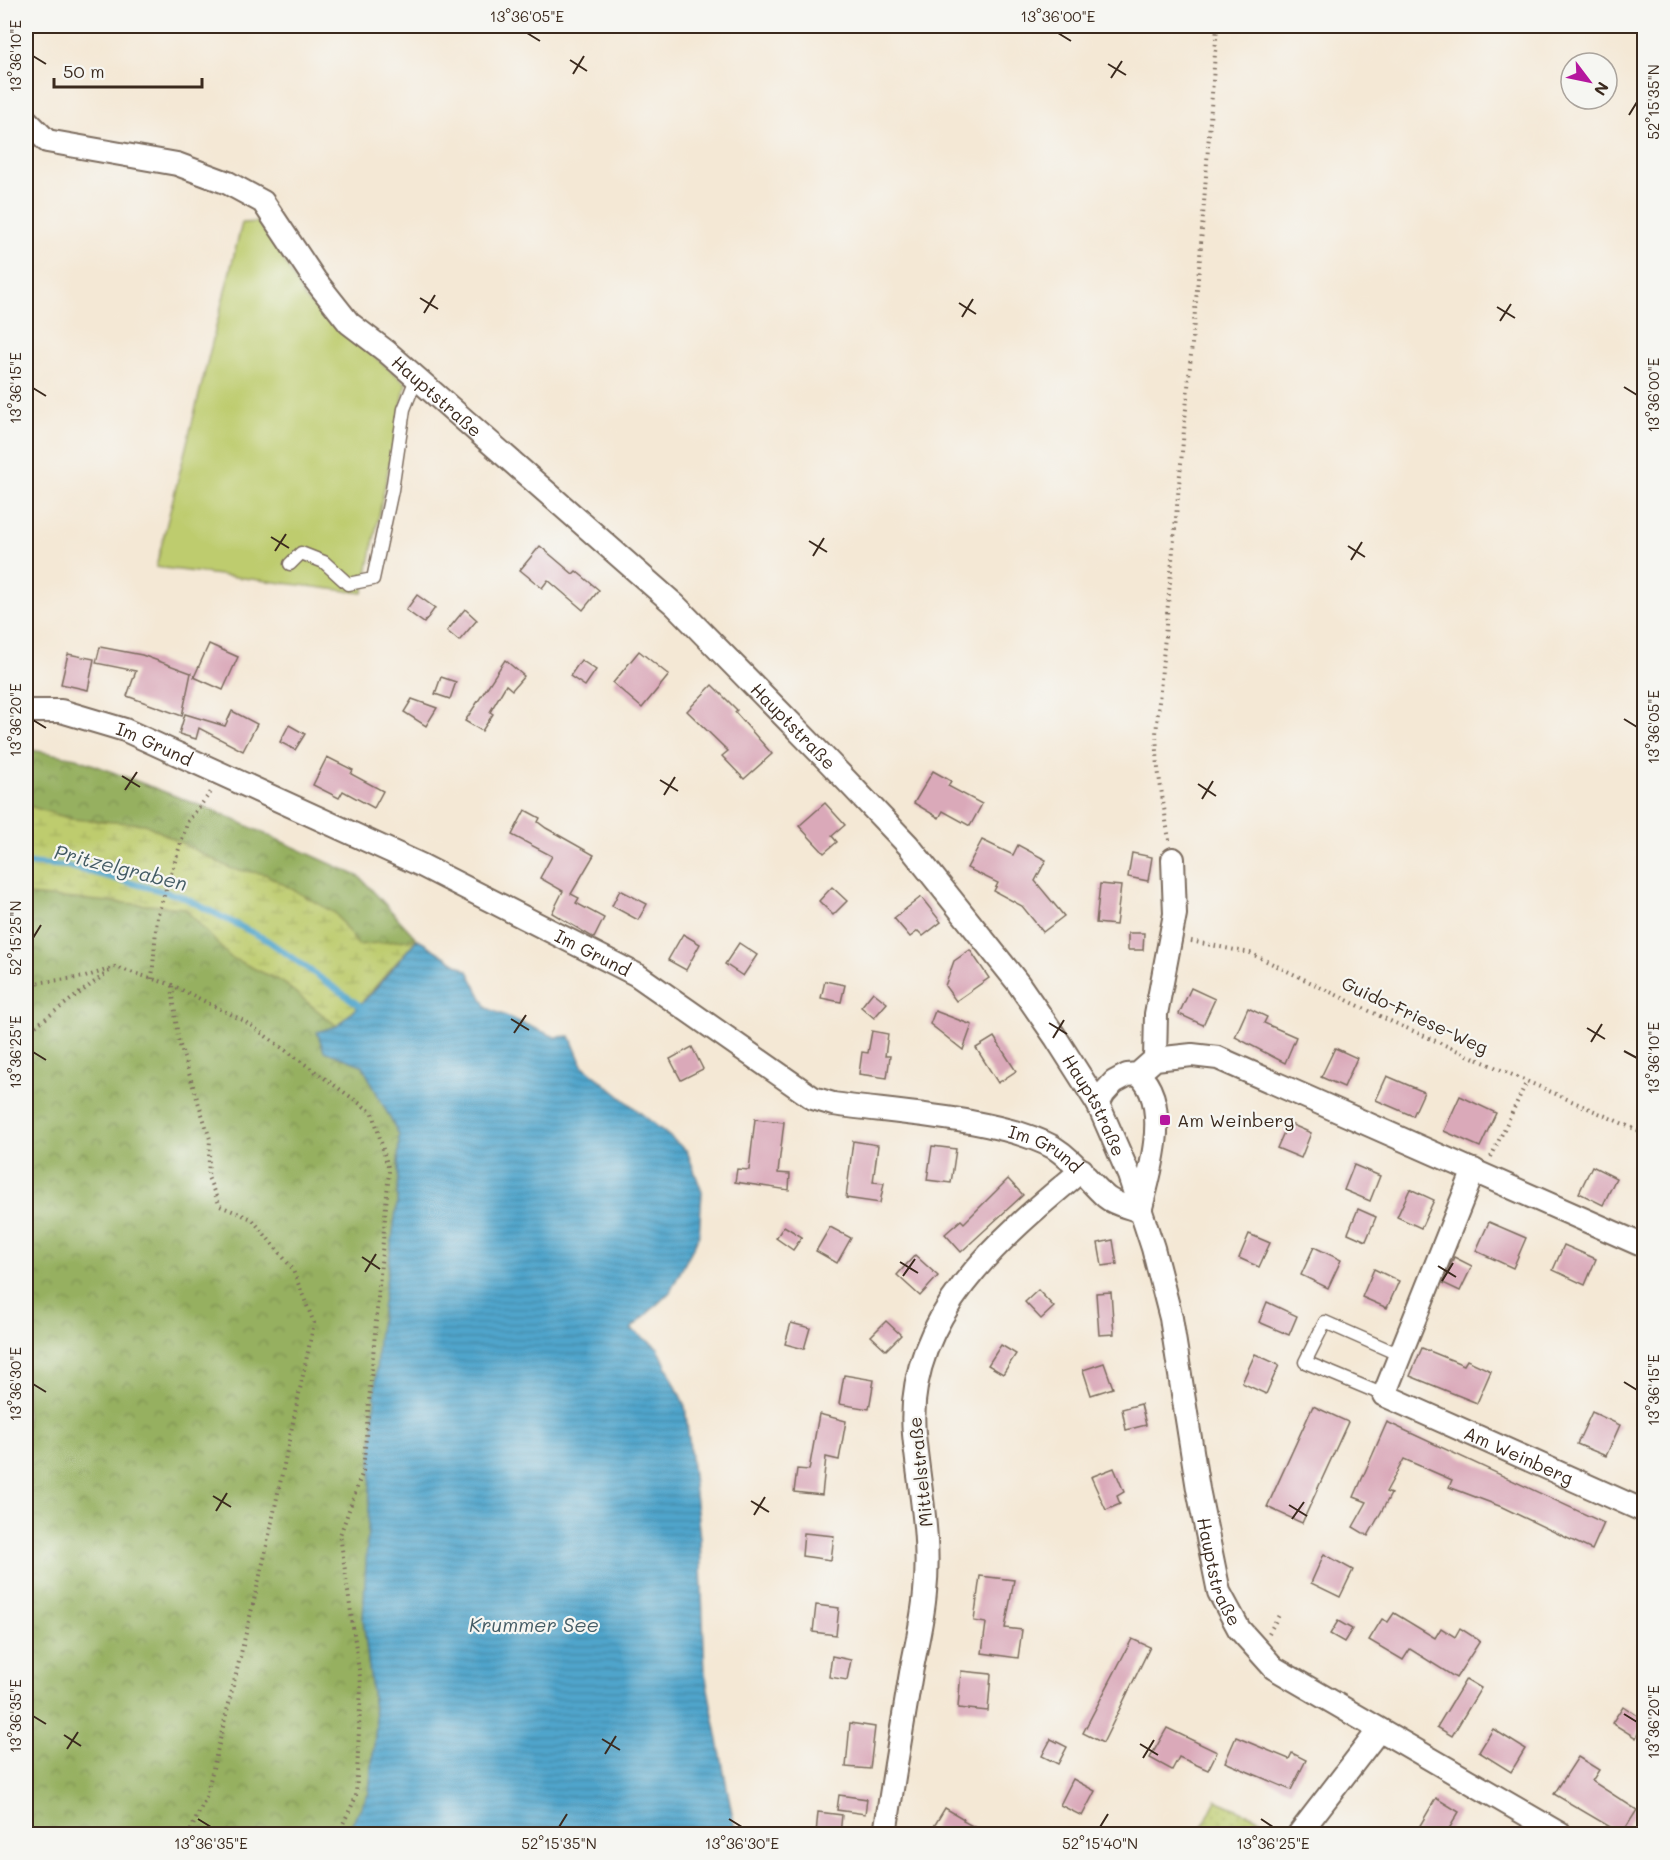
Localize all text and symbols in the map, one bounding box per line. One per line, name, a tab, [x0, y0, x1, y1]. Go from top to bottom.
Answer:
text: 13°36'05"E	[490, 6, 565, 26]
text: 13°36'00"E	[1021, 6, 1096, 26]
text: 13°36'10"E	[5, 19, 25, 92]
scale bar	[54, 51, 202, 89]
north arrow	[1559, 51, 1619, 111]
text: 50 m	[63, 59, 105, 83]
text: 52°15'35"N	[1643, 64, 1663, 140]
text: N	[1590, 78, 1614, 100]
street label: Hauptstraße	[387, 350, 487, 442]
text: 13°36'15"E	[5, 352, 25, 424]
text: 13°36'00"E	[1643, 357, 1663, 432]
street label: Hauptstraße	[746, 677, 841, 774]
text: 13°36'20"E	[5, 683, 25, 757]
text: 13°36'05"E	[1643, 689, 1663, 764]
street label: Im Grund	[113, 716, 196, 771]
water label: Pritzelgraben	[52, 838, 190, 896]
text: 52°15'25"N	[5, 900, 25, 976]
street label: Im Grund	[551, 923, 635, 982]
street label: Guido-Friese-Weg	[1338, 971, 1492, 1059]
text: 13°36'25"E	[5, 1015, 25, 1089]
text: 13°36'10"E	[1643, 1021, 1663, 1094]
street label: Hauptstraße	[1057, 1049, 1131, 1160]
place label: Am Weinberg	[1177, 1108, 1294, 1132]
marker: Am Weinberg	[1158, 1113, 1172, 1127]
street label: Im Grund	[1006, 1119, 1088, 1178]
text: 13°36'30"E	[5, 1346, 25, 1421]
text: 13°36'15"E	[1643, 1354, 1663, 1426]
street label: Mittelstraße	[902, 1416, 938, 1528]
street label: Am Weinberg	[1460, 1420, 1577, 1490]
street label: Hauptstraße	[1192, 1515, 1247, 1630]
water label: Krummer See	[469, 1611, 599, 1637]
text: 13°36'35"E	[5, 1679, 25, 1753]
text: 13°36'20"E	[1643, 1685, 1663, 1759]
text: 13°36'35"E	[174, 1833, 248, 1853]
text: 52°15'35"N	[521, 1833, 597, 1853]
text: 13°36'30"E	[705, 1833, 780, 1853]
text: 52°15'40"N	[1062, 1833, 1138, 1853]
text: 13°36'25"E	[1236, 1833, 1310, 1853]

